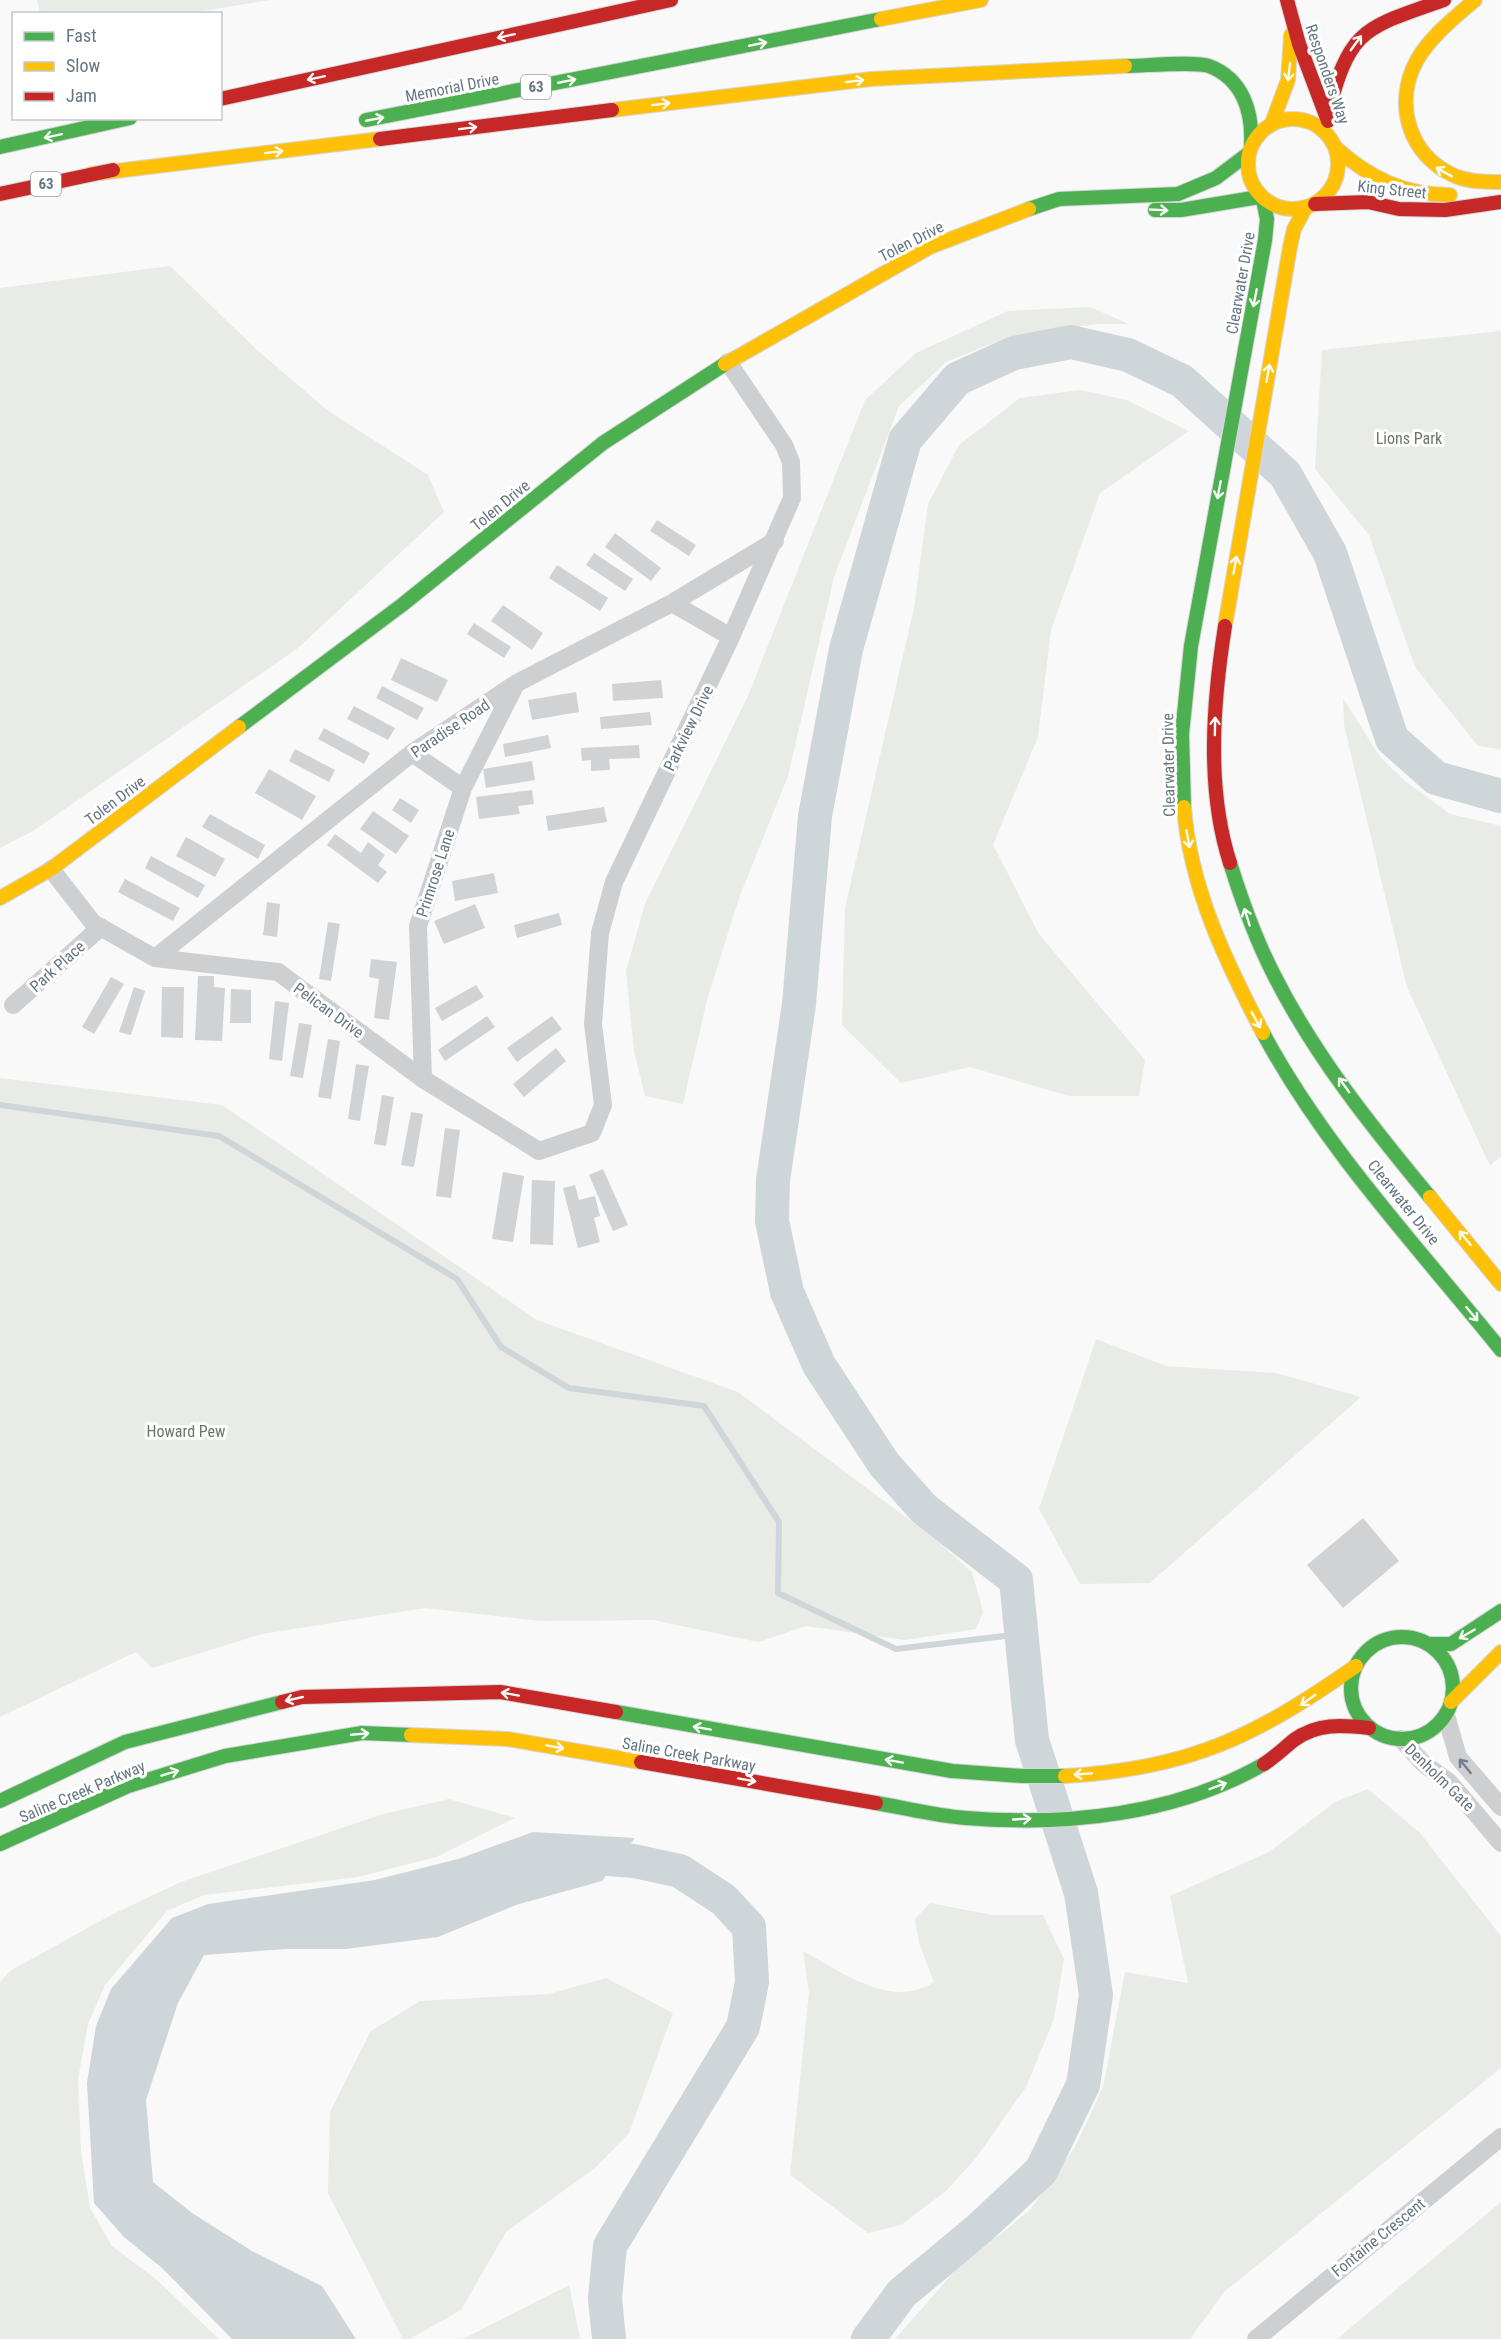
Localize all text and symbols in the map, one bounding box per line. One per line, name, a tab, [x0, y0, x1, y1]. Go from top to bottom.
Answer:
legend	[12, 12, 222, 120]
street label: Responders Way	[1302, 22, 1354, 127]
text: Fast	[66, 25, 97, 46]
one-way arrow	[497, 31, 516, 42]
one-way arrow	[1350, 36, 1362, 52]
one-way arrow	[748, 38, 767, 49]
text: Slow	[66, 55, 101, 76]
one-way arrow	[1284, 61, 1295, 81]
street label: Memorial Drive	[404, 69, 501, 106]
one-way arrow	[306, 73, 326, 84]
road number: 63	[521, 75, 551, 99]
one-way arrow	[556, 75, 576, 86]
one-way arrow	[845, 75, 864, 86]
text: Jam	[66, 85, 97, 106]
one-way arrow	[651, 99, 671, 110]
one-way arrow	[365, 113, 385, 124]
one-way arrow	[458, 122, 477, 133]
one-way arrow	[43, 130, 62, 142]
one-way arrow	[264, 146, 284, 157]
one-way arrow	[1436, 166, 1454, 177]
road number: 63	[31, 172, 61, 196]
street label: King Street	[1357, 176, 1428, 203]
one-way arrow	[1149, 204, 1168, 215]
street label: Tolen Drive	[876, 217, 947, 266]
street label: Clearwater Drive	[1222, 230, 1259, 336]
one-way arrow	[1249, 288, 1260, 307]
one-way arrow	[1263, 364, 1274, 383]
park label: Lions Park	[1376, 429, 1443, 448]
street label: Tolen Drive	[467, 476, 534, 535]
one-way arrow	[1213, 479, 1224, 499]
one-way arrow	[1229, 556, 1240, 575]
street label: Parkview Drive	[660, 682, 717, 774]
street label: Paradise Road	[407, 695, 493, 762]
street label: Clearwater Drive	[1158, 713, 1179, 817]
one-way arrow	[1209, 717, 1221, 737]
street label: Tolen Drive	[82, 772, 149, 829]
street label: Primrose Lane	[412, 827, 459, 919]
one-way arrow	[1183, 828, 1194, 848]
one-way arrow	[1240, 908, 1251, 927]
street label: Park Place	[26, 937, 89, 996]
street label: Pelican Drive	[290, 979, 367, 1042]
one-way arrow	[1251, 1011, 1262, 1029]
one-way arrow	[1338, 1078, 1350, 1094]
street label: Clearwater Drive	[1364, 1156, 1444, 1249]
one-way arrow	[1458, 1231, 1471, 1247]
one-way arrow	[1466, 1305, 1479, 1321]
park label: Howard Pew	[146, 1422, 226, 1441]
one-way arrow	[1459, 1628, 1476, 1640]
one-way arrow	[500, 1688, 520, 1699]
one-way arrow	[285, 1694, 304, 1706]
one-way arrow	[1301, 1694, 1317, 1706]
one-way arrow	[693, 1722, 712, 1733]
one-way arrow	[350, 1728, 370, 1739]
street label: Saline Creek Parkway	[621, 1733, 757, 1776]
street label: Denholm Gate	[1401, 1740, 1478, 1815]
one-way arrow	[544, 1742, 564, 1753]
one-way arrow	[885, 1755, 904, 1766]
street label: Saline Creek Parkway	[16, 1756, 148, 1827]
one-way arrow	[1459, 1758, 1472, 1774]
one-way arrow	[160, 1767, 179, 1778]
one-way arrow	[1073, 1769, 1093, 1780]
one-way arrow	[736, 1775, 756, 1786]
one-way arrow	[1208, 1780, 1227, 1791]
one-way arrow	[1012, 1813, 1032, 1824]
street label: Fontaine Crescent	[1328, 2194, 1429, 2281]

